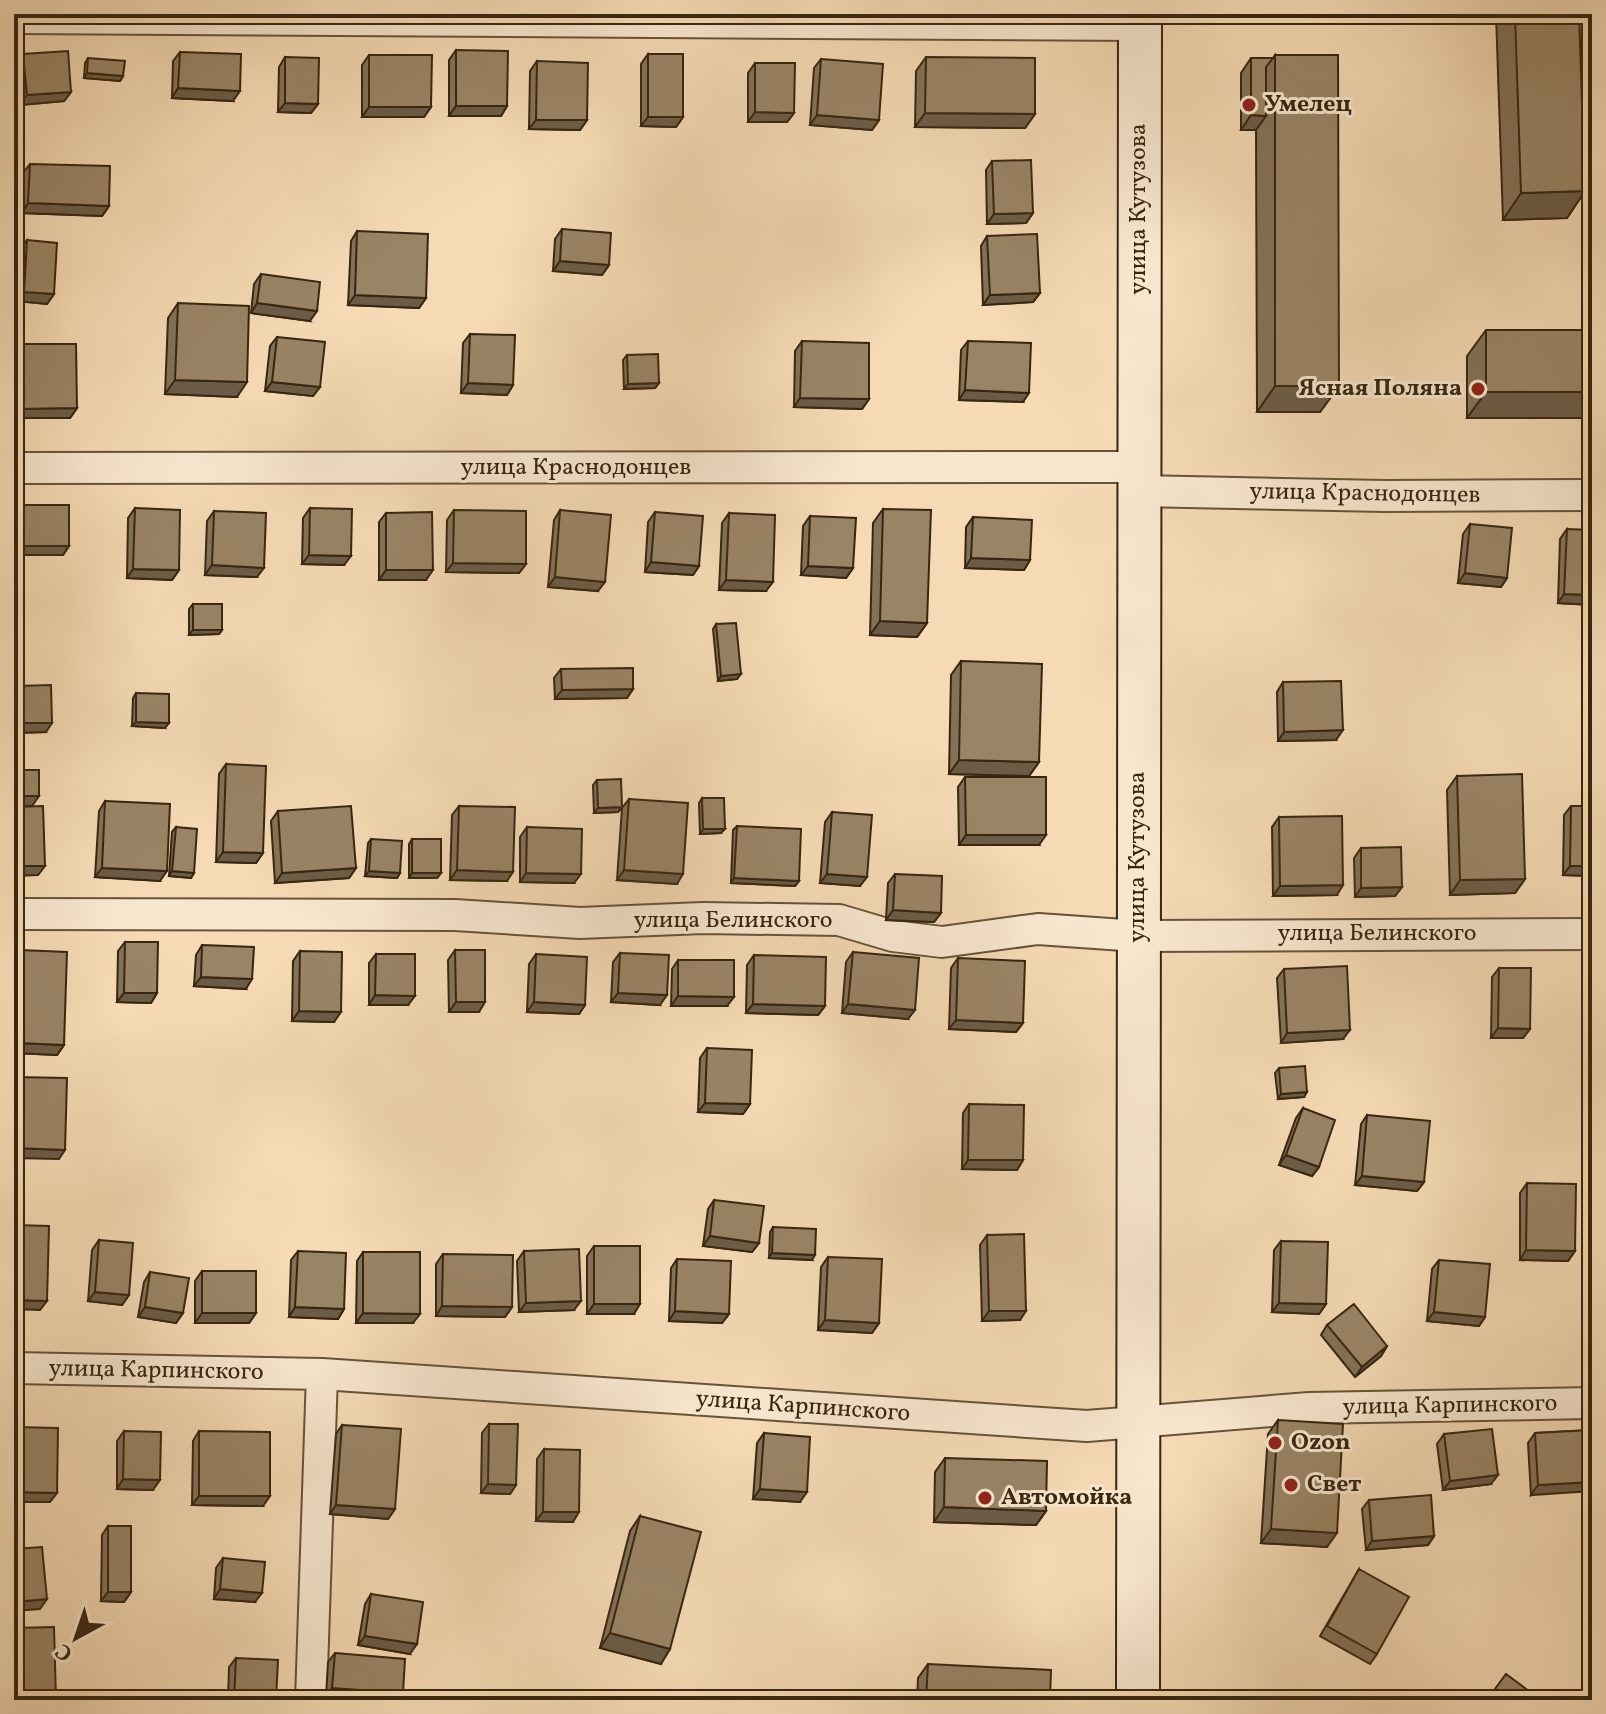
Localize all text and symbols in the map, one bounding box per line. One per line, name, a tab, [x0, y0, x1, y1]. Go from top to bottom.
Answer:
place label: Умелец	[1265, 88, 1352, 122]
marker: Умелец	[1240, 96, 1258, 114]
street label: улица Кутузова	[1122, 123, 1156, 295]
place label: Ясная Поляна	[1299, 372, 1462, 406]
marker: Ясная Поляна	[1469, 380, 1487, 398]
street label: улица Краснодонцев	[460, 451, 692, 485]
street label: улица Краснодонцев	[1249, 475, 1481, 513]
street label: улица Кутузова	[1121, 771, 1155, 943]
street label: улица Белинского	[633, 904, 833, 938]
street label: улица Белинского	[1277, 917, 1477, 951]
street label: улица Карпинского	[48, 1352, 264, 1390]
street label: улица Карпинского	[695, 1383, 911, 1431]
street label: улица Карпинского	[1342, 1387, 1558, 1425]
place label: Ozon	[1291, 1426, 1351, 1460]
marker: Ozon	[1266, 1434, 1284, 1452]
place label: Свет	[1307, 1468, 1361, 1502]
marker: Свет	[1282, 1476, 1300, 1494]
place label: Автомойка	[1001, 1481, 1132, 1515]
marker: Автомойка	[976, 1489, 994, 1507]
north arrow	[36, 1598, 116, 1678]
text: С	[49, 1635, 80, 1668]

